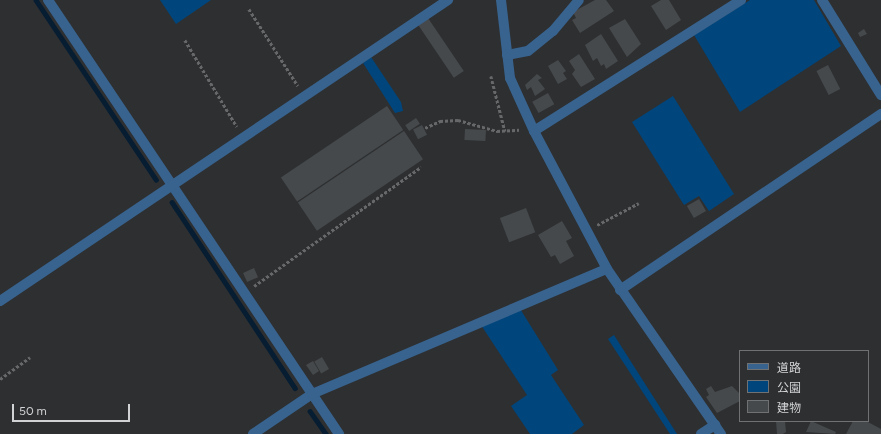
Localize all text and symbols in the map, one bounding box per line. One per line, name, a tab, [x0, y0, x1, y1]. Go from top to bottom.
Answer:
legend	[739, 350, 869, 422]
text: 道路	[777, 361, 801, 375]
text: 公園	[777, 381, 801, 395]
scale bar	[14, 396, 132, 422]
text: 建物	[777, 401, 801, 415]
text: 50 m	[19, 404, 47, 418]

